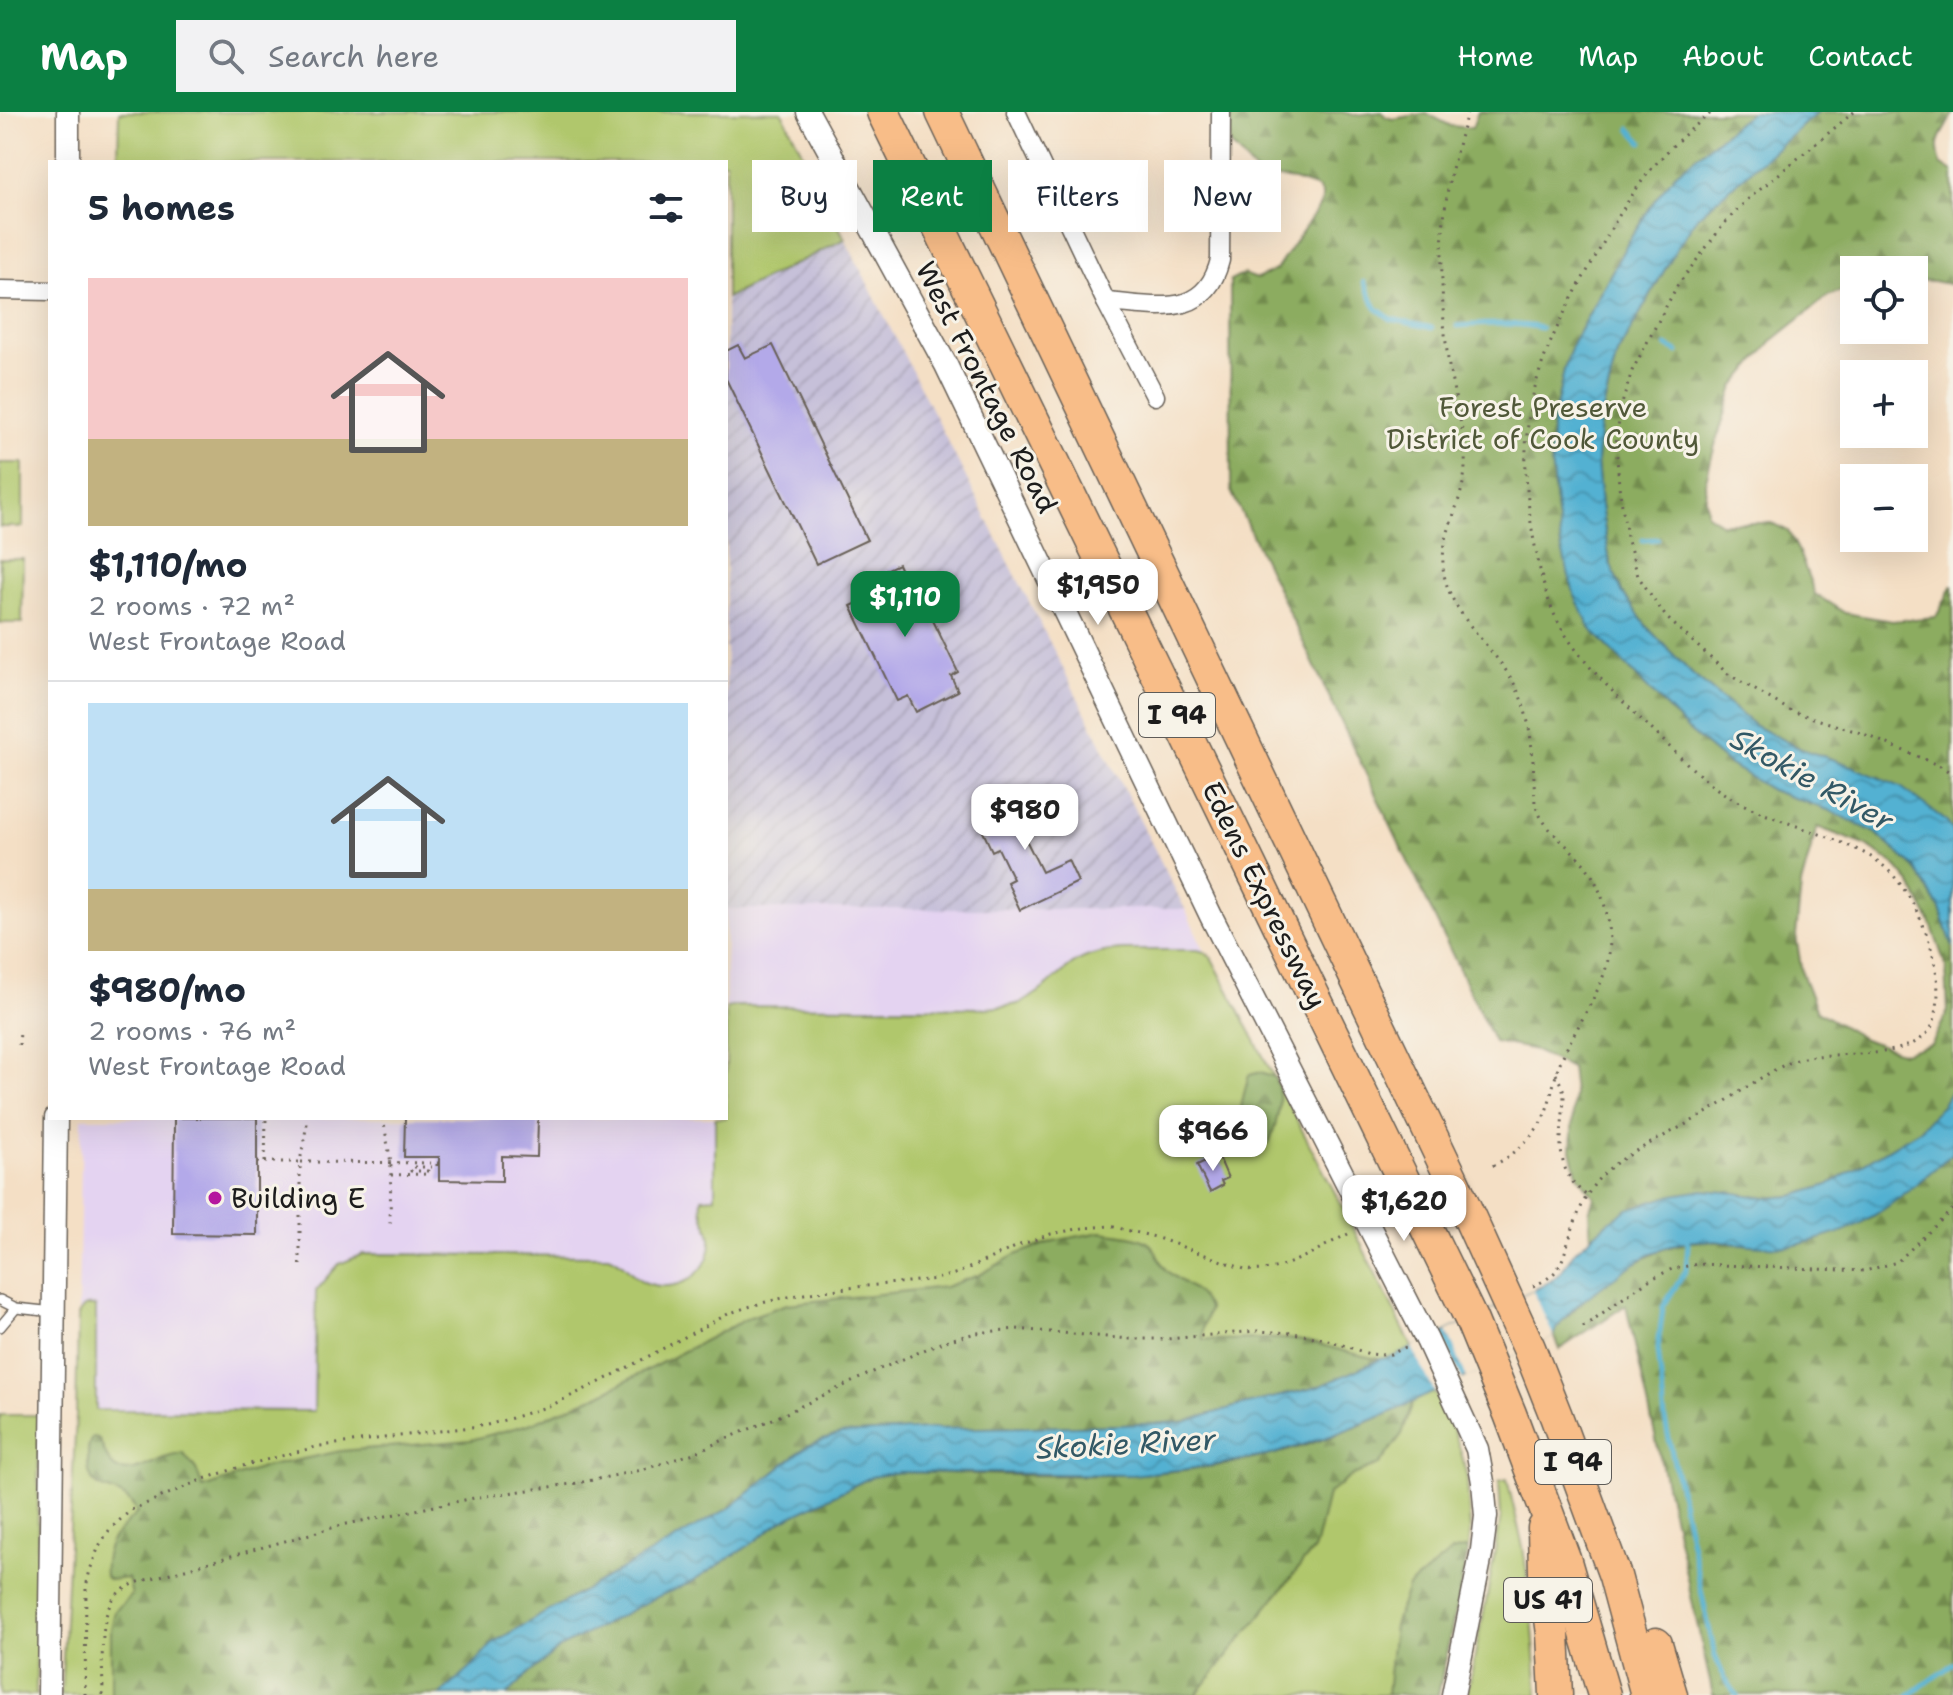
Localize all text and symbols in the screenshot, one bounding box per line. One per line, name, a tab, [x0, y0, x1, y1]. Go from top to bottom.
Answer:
search box	[176, 20, 736, 92]
text: Map	[40, 31, 128, 82]
icon: search	[204, 34, 248, 78]
text: Search here	[268, 36, 439, 77]
text: Home	[1457, 37, 1534, 75]
text: Map	[1578, 37, 1638, 75]
text: About	[1682, 37, 1764, 75]
text: Contact	[1808, 37, 1913, 75]
chip: Buy	[752, 160, 857, 232]
chip: Rent	[873, 160, 992, 232]
chip: Filters	[1008, 160, 1148, 232]
chip: New	[1164, 160, 1281, 232]
text: 5 homes	[88, 185, 235, 231]
icon: filters	[644, 186, 688, 230]
street label: West Frontage Road	[907, 255, 1067, 519]
map controls	[1840, 256, 1928, 552]
button: locate	[1840, 256, 1928, 344]
icon: home	[316, 330, 460, 474]
button: +	[1840, 360, 1928, 448]
park label: Forest Preserve District of Cook County	[1387, 388, 1699, 458]
button: −	[1840, 464, 1928, 552]
text: $1,110/mo	[88, 542, 248, 588]
pin: $1,950	[1033, 559, 1163, 627]
text: $1,950	[1056, 567, 1140, 602]
pin: $1,110	[840, 571, 970, 639]
text: $1,110	[869, 579, 941, 614]
text: 2 rooms · 72 m²	[88, 588, 295, 623]
text: West Frontage Road	[88, 623, 346, 658]
road number: I 94	[1139, 693, 1215, 737]
water label: Skokie River	[1723, 718, 1902, 842]
icon: home	[316, 755, 460, 899]
street label: Edens Expressway	[1194, 775, 1336, 1015]
pin: $980	[978, 784, 1072, 852]
text: $980	[989, 792, 1061, 827]
text: $980/mo	[88, 967, 246, 1013]
text: 2 rooms · 76 m²	[88, 1013, 296, 1048]
text: West Frontage Road	[88, 1048, 346, 1083]
pin: $966	[1166, 1105, 1260, 1173]
text: $966	[1177, 1113, 1249, 1148]
pin: $1,620	[1339, 1175, 1469, 1243]
place label: Building E	[231, 1179, 365, 1217]
text: $1,620	[1360, 1183, 1448, 1218]
marker: Building E	[206, 1189, 224, 1207]
water label: Skokie River	[1035, 1418, 1218, 1469]
road number: I 94	[1535, 1440, 1611, 1484]
road number: US 41	[1504, 1578, 1592, 1622]

